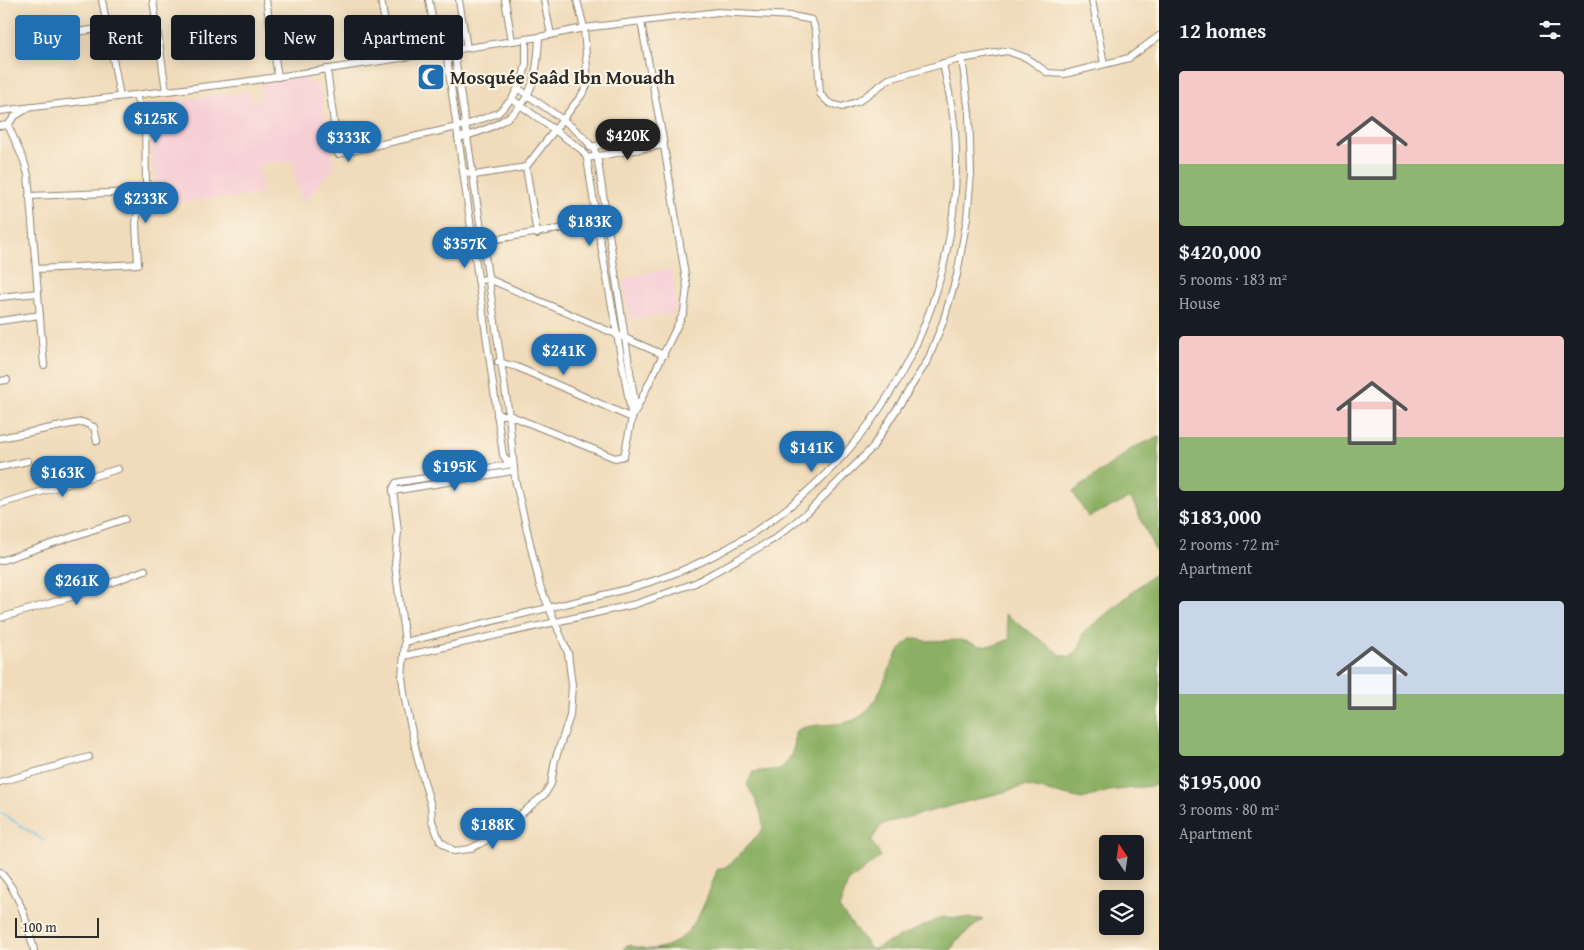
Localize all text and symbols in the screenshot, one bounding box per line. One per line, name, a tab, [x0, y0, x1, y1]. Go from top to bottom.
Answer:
chip: Buy	[15, 15, 80, 60]
chip: Rent	[90, 15, 161, 60]
chip: Filters	[171, 15, 255, 60]
chip: New	[265, 15, 334, 60]
chip: Apartment	[344, 15, 463, 60]
text: 12 homes	[1179, 15, 1266, 46]
icon: filters	[1536, 16, 1564, 44]
mosque icon: Mosquée Saâd Ibn Mouadh	[416, 62, 446, 92]
place label: Mosquée Saâd Ibn Mouadh	[450, 63, 676, 91]
pin: $125K	[121, 102, 191, 144]
icon: home	[1327, 103, 1417, 193]
text: $125K	[134, 106, 178, 130]
pin: $420K	[593, 119, 663, 161]
pin: $333K	[314, 120, 384, 163]
text: $420K	[606, 123, 650, 147]
text: $333K	[327, 125, 371, 149]
pin: $233K	[111, 182, 181, 224]
text: $233K	[124, 186, 168, 210]
pin: $183K	[555, 204, 625, 247]
text: $183K	[568, 209, 612, 233]
pin: $357K	[430, 226, 500, 269]
text: $357K	[443, 231, 487, 255]
text: $420,000	[1179, 236, 1261, 267]
text: 5 rooms · 183 m²	[1179, 267, 1287, 291]
text: House	[1179, 291, 1220, 315]
pin: $241K	[529, 334, 599, 376]
text: $241K	[542, 338, 586, 362]
icon: home	[1327, 368, 1417, 458]
pin: $141K	[777, 430, 847, 473]
text: $141K	[790, 435, 834, 459]
pin: $195K	[420, 450, 490, 492]
text: $195K	[433, 454, 477, 478]
pin: $163K	[28, 456, 98, 498]
text: $163K	[41, 460, 85, 484]
text: $183,000	[1179, 501, 1261, 532]
text: 2 rooms · 72 m²	[1179, 532, 1279, 556]
text: Apartment	[1179, 556, 1252, 580]
pin: $261K	[42, 564, 112, 606]
text: $261K	[55, 568, 99, 592]
icon: home	[1327, 633, 1417, 723]
text: $195,000	[1179, 766, 1261, 797]
text: 3 rooms · 80 m²	[1179, 797, 1279, 821]
pin: $188K	[458, 808, 528, 850]
text: $188K	[471, 812, 515, 836]
text: Apartment	[1179, 821, 1252, 845]
north arrow	[1099, 835, 1144, 880]
map controls	[1099, 835, 1144, 935]
button: layers	[1099, 890, 1144, 935]
scale bar	[15, 915, 99, 938]
text: 100 m	[22, 917, 57, 937]

